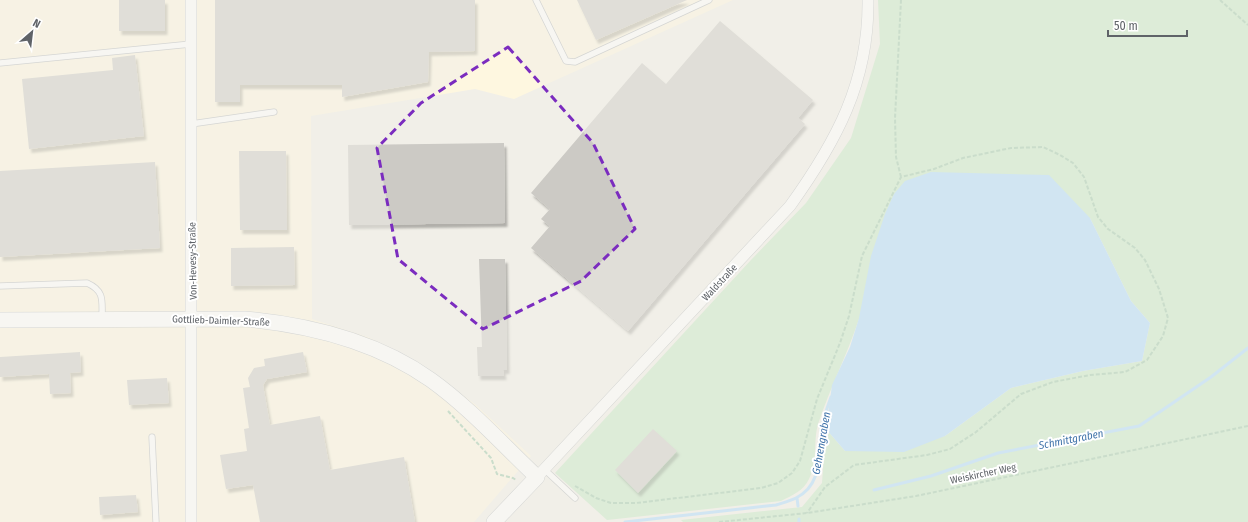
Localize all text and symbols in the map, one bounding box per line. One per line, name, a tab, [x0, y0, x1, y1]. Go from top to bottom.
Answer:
north arrow	[12, 12, 52, 52]
scale bar	[1108, 12, 1187, 38]
text: N	[30, 16, 42, 31]
text: 50 m	[1114, 19, 1138, 33]
street label: Von-Hevesy-Straße	[186, 222, 200, 300]
street label: Waldstraße	[700, 262, 740, 304]
street label: Gottlieb-Daimler-Straße	[172, 313, 270, 329]
water label: Gehrengraben	[810, 410, 833, 475]
water label: Schmittgraben	[1037, 427, 1105, 452]
street label: Weiskircher Weg	[949, 461, 1017, 487]

